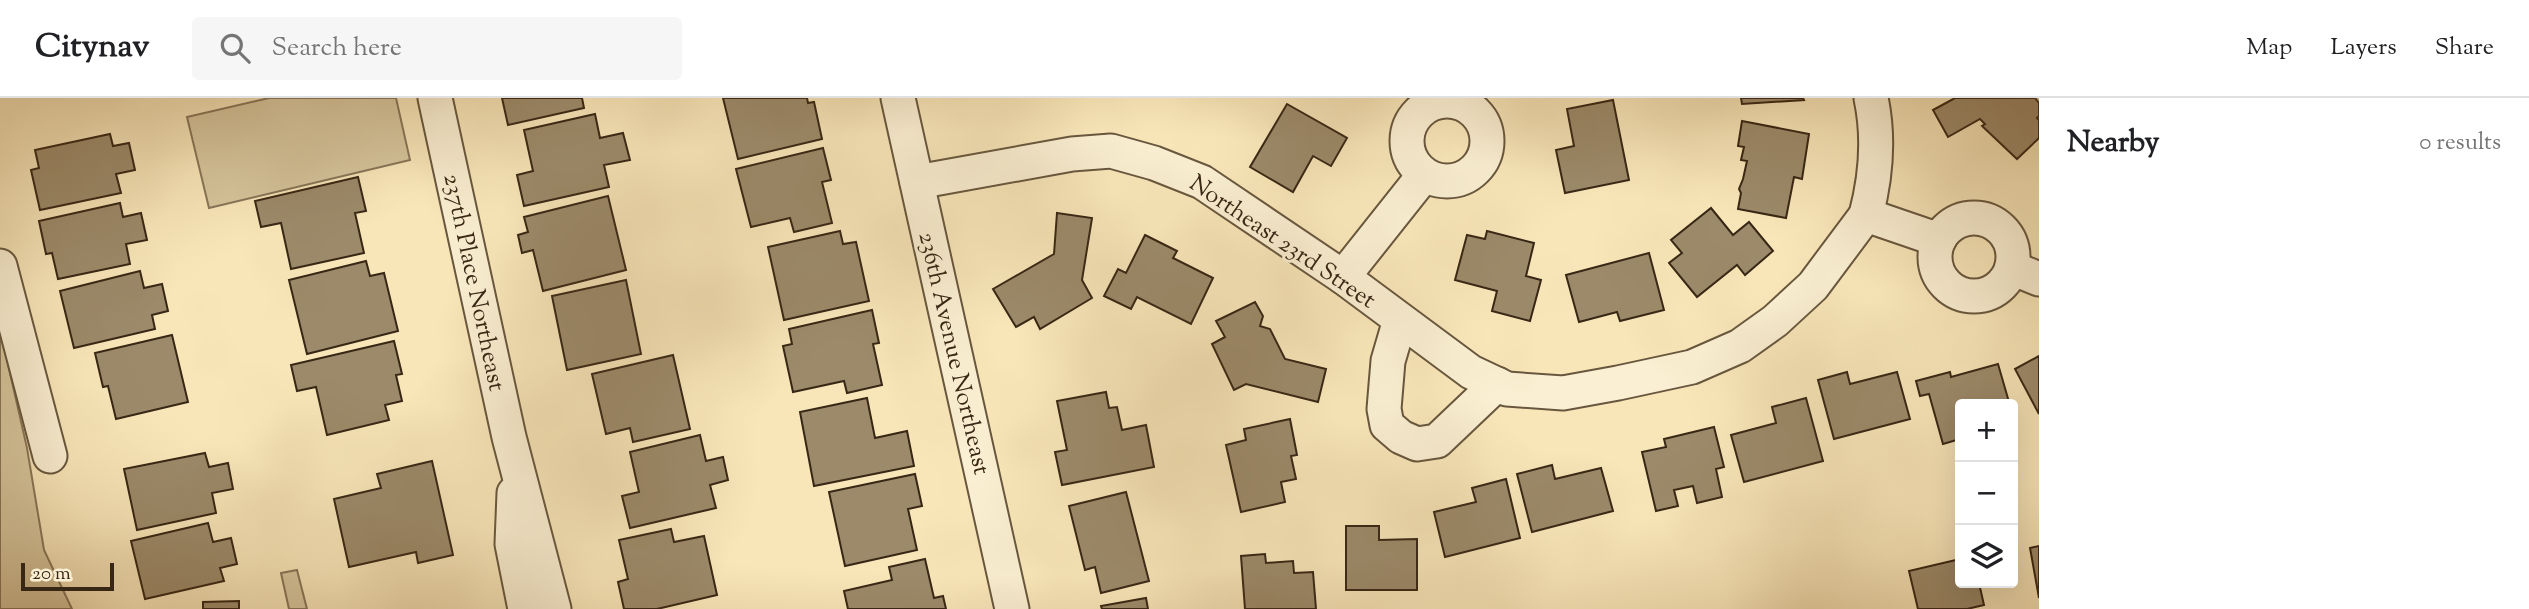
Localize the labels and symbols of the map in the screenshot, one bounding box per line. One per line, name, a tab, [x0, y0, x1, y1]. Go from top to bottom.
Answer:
street label: Northeast 23rd Street	[1182, 168, 1382, 318]
street label: 237th Place Northeast	[433, 171, 513, 394]
street label: 236th Avenue Northeast	[909, 229, 998, 478]
scale bar	[21, 560, 114, 592]

